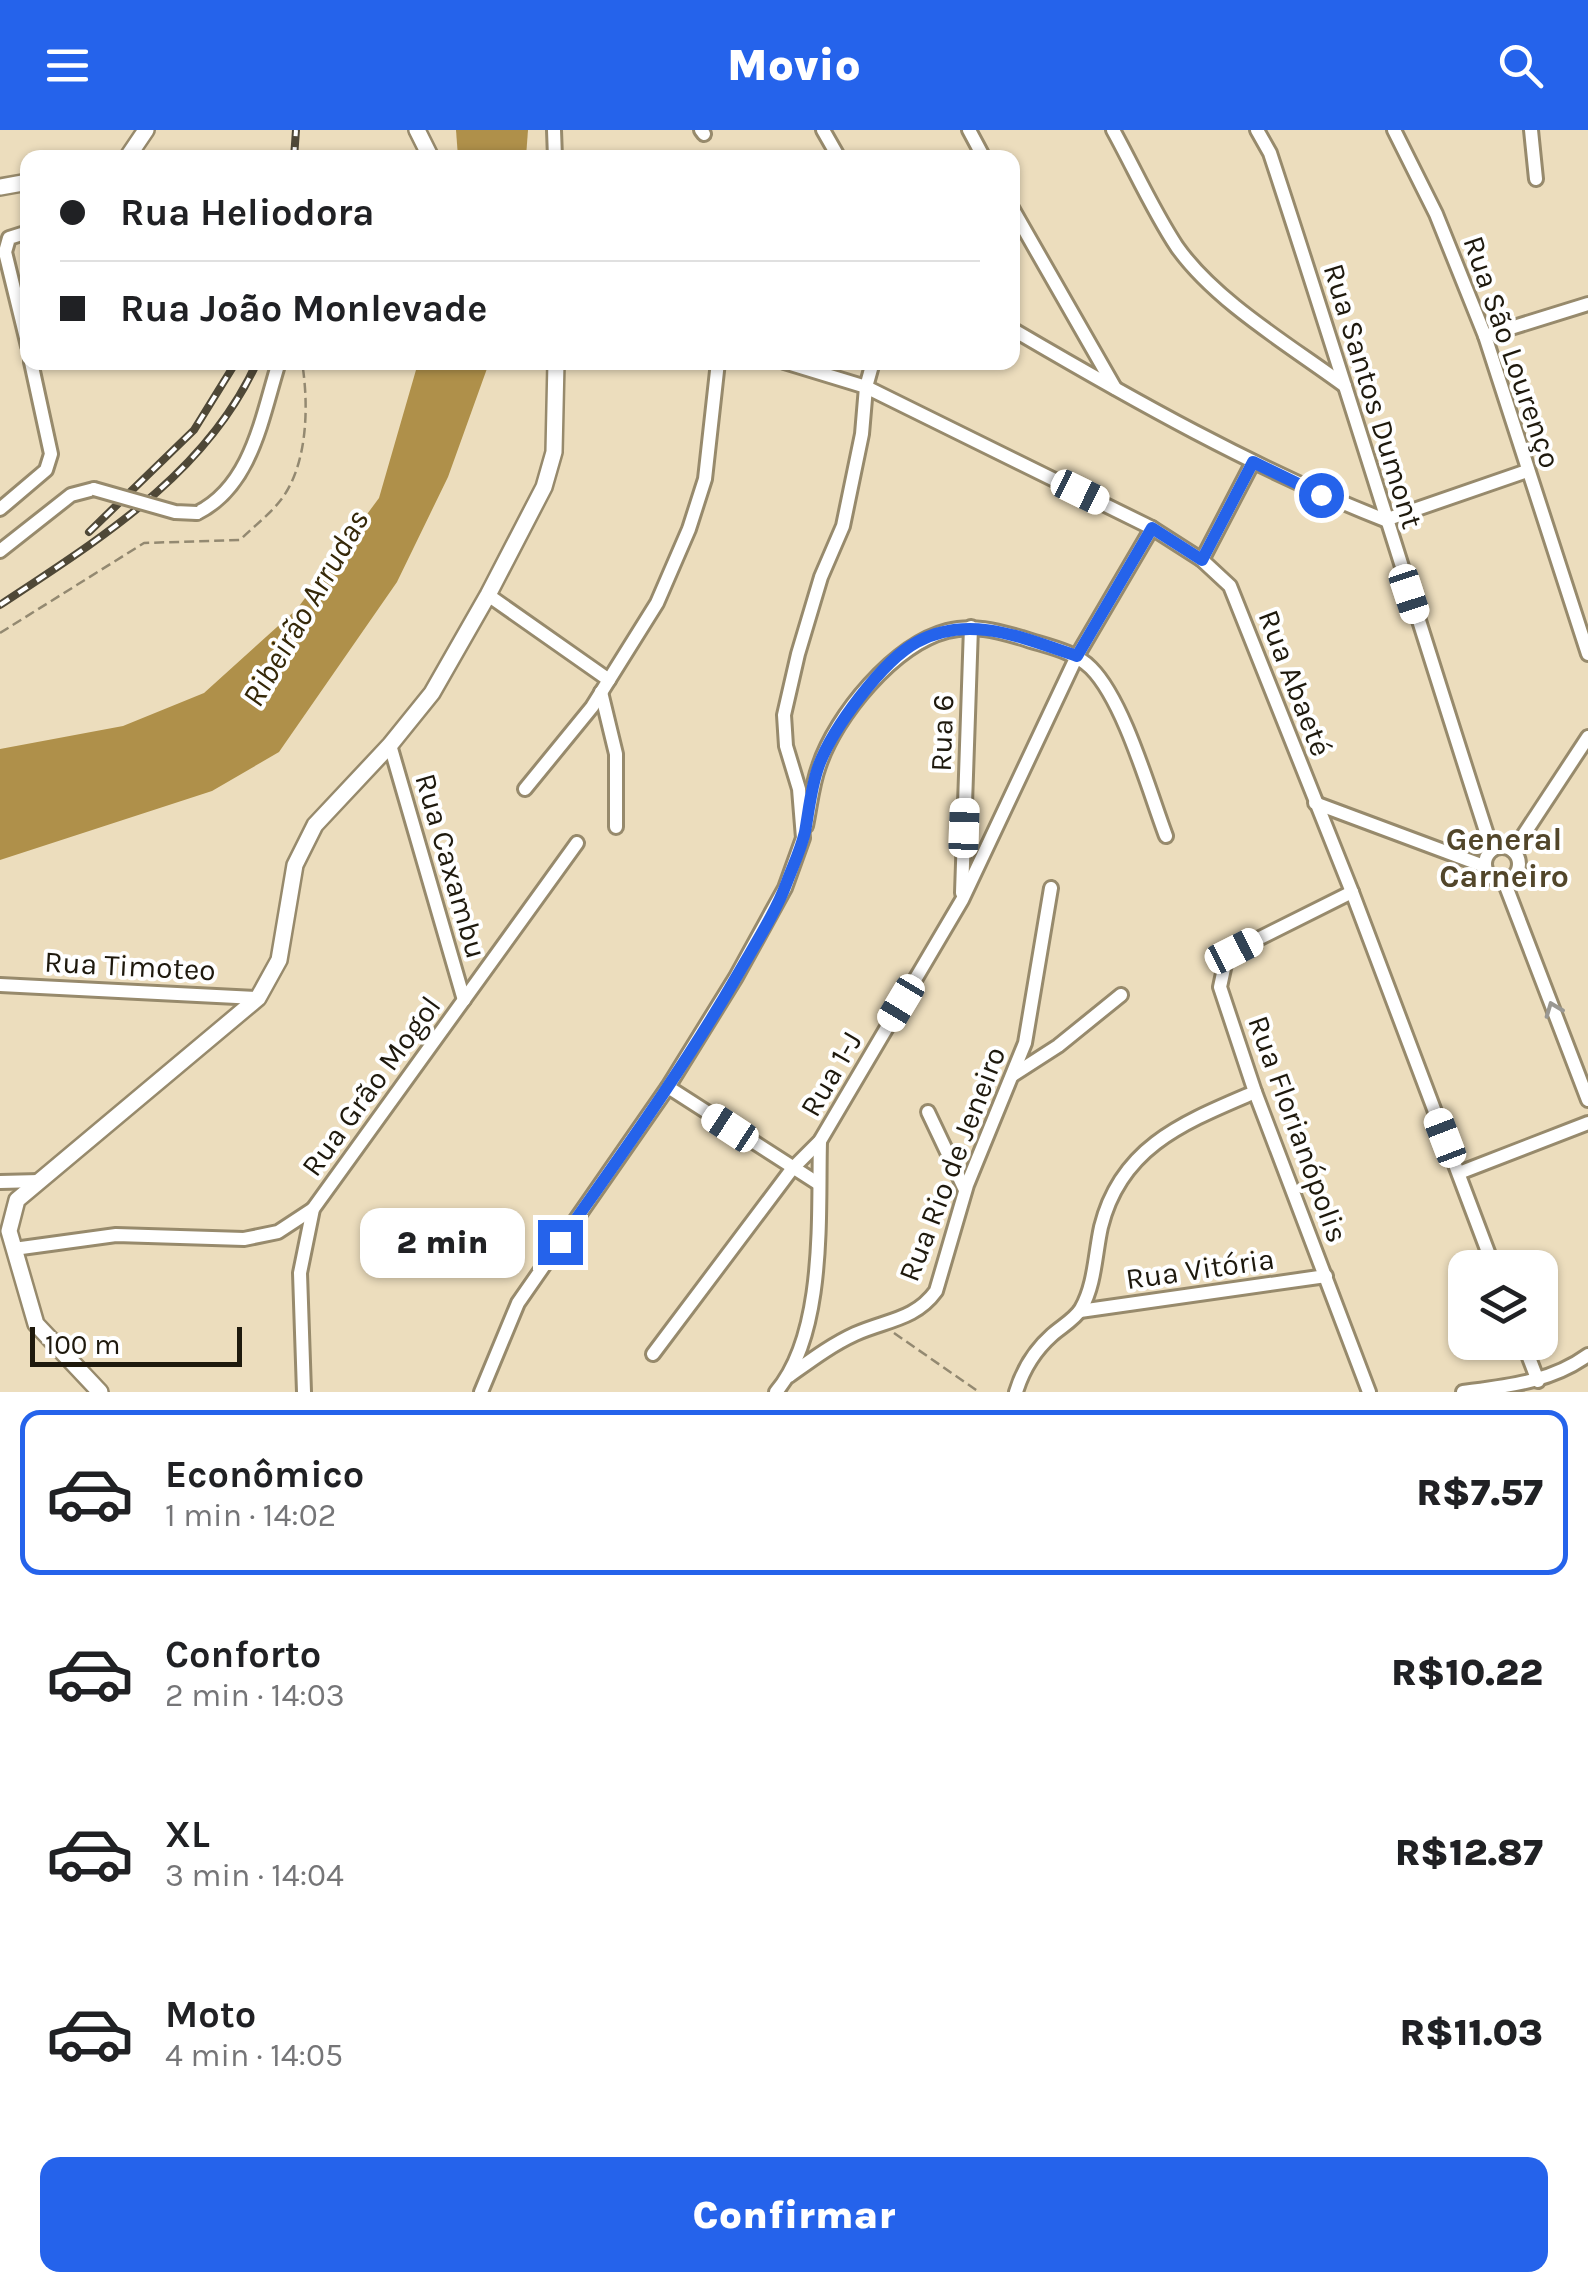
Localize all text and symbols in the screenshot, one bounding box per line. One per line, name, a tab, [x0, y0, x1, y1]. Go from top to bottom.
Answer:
icon: menu	[40, 38, 95, 93]
icon: search	[1493, 38, 1548, 93]
text: Movio	[727, 39, 861, 91]
text: Rua Heliodora	[120, 190, 375, 235]
street label: Rua São Lourenço	[1455, 231, 1569, 473]
street label: Rua Santos Dumont	[1316, 259, 1430, 533]
text: Rua João Monlevade	[120, 286, 487, 331]
car	[1046, 465, 1114, 519]
route start	[1299, 473, 1344, 518]
water label: Ribeirão Arrudas	[234, 504, 377, 713]
car	[1385, 561, 1433, 627]
street label: Rua Abaeté	[1251, 605, 1339, 761]
street label: Rua 6	[923, 694, 961, 772]
street label: Rua Caxambu	[407, 769, 495, 963]
car	[948, 797, 980, 859]
district label: General Carneiro	[1439, 821, 1569, 895]
car	[1200, 924, 1268, 978]
street label: Rua Timoteo	[43, 944, 217, 988]
car	[873, 970, 929, 1036]
street label: Rua Grão Mogol	[294, 989, 448, 1183]
one-way arrow	[1544, 1001, 1565, 1018]
street label: Rua Florianópolis	[1240, 1011, 1356, 1247]
street label: Rua 1-J	[792, 1025, 870, 1123]
street label: Rua Rio de Jeneiro	[891, 1042, 1013, 1286]
car	[697, 1099, 763, 1157]
car	[1420, 1105, 1470, 1171]
callout: 2 min	[360, 1207, 525, 1277]
route end	[538, 1220, 583, 1265]
text: 2 min	[397, 1224, 488, 1261]
street label: Rua Vitória	[1123, 1241, 1277, 1297]
map controls	[1448, 1250, 1558, 1360]
button: layers	[1448, 1250, 1558, 1360]
scale bar	[30, 1322, 242, 1366]
text: 100 m	[45, 1328, 120, 1361]
icon: car	[45, 1448, 135, 1538]
text: Econômico	[165, 1452, 364, 1497]
text: R$7.57	[1416, 1470, 1543, 1515]
text: 1 min · 14:02	[165, 1497, 336, 1534]
icon: car	[45, 1628, 135, 1718]
text: Conforto	[165, 1632, 321, 1677]
text: R$10.22	[1391, 1650, 1543, 1695]
text: 2 min · 14:03	[165, 1677, 345, 1714]
icon: car	[45, 1808, 135, 1898]
text: XL	[165, 1812, 210, 1857]
text: R$12.87	[1395, 1830, 1543, 1875]
text: 3 min · 14:04	[165, 1857, 344, 1894]
icon: car	[45, 1988, 135, 2078]
text: Moto	[165, 1992, 256, 2037]
text: R$11.03	[1399, 2010, 1543, 2055]
text: 4 min · 14:05	[165, 2037, 343, 2074]
button: Confirmar	[40, 2157, 1548, 2272]

